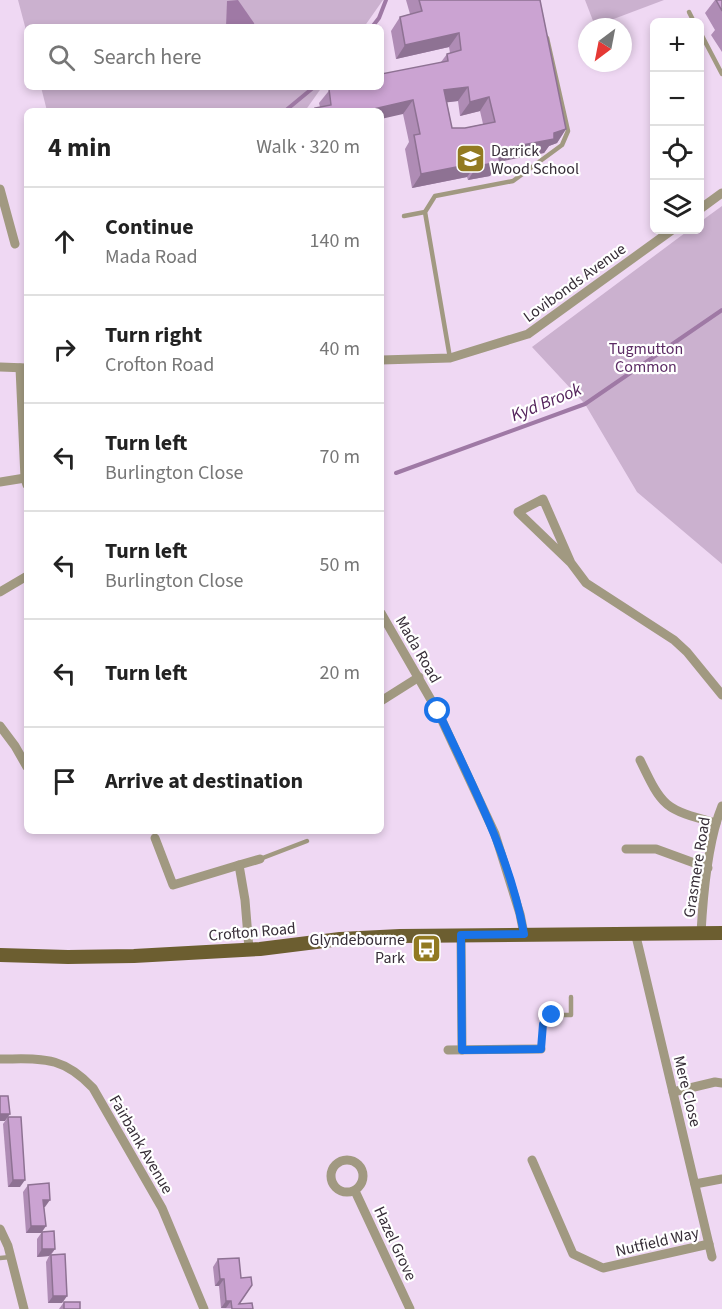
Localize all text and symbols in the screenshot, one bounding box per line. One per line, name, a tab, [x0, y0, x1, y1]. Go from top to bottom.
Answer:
north arrow	[578, 18, 632, 72]
map controls	[650, 18, 704, 234]
button: +	[650, 18, 704, 72]
search box	[24, 24, 384, 90]
icon: search	[45, 41, 78, 74]
text: Search here	[93, 41, 201, 73]
button: −	[650, 72, 704, 126]
button: locate	[650, 126, 704, 180]
text: 4 min	[48, 129, 111, 166]
text: Walk · 320 m	[256, 133, 360, 161]
place label: Darrick Wood School	[491, 140, 579, 180]
school or university icon: Darrick Wood School	[454, 143, 486, 175]
button: layers	[650, 180, 704, 234]
text: Continue	[105, 211, 194, 243]
icon: ahead	[48, 225, 81, 258]
text: 140 m	[310, 227, 360, 255]
street label: Lovibonds Avenue	[519, 238, 630, 328]
text: Mada Road	[105, 243, 198, 271]
text: Turn right	[105, 319, 202, 351]
icon: right	[48, 333, 81, 366]
text: 40 m	[320, 335, 360, 363]
park label: Tugmutton Common	[609, 338, 683, 378]
text: Crofton Road	[105, 351, 214, 379]
water label: Kyd Brook	[507, 377, 586, 428]
text: Turn left	[105, 427, 187, 459]
icon: left	[48, 441, 81, 474]
text: 70 m	[320, 443, 360, 471]
text: Burlington Close	[105, 459, 244, 487]
text: Turn left	[105, 535, 187, 567]
icon: left	[48, 549, 81, 582]
text: 50 m	[320, 551, 360, 579]
text: Burlington Close	[105, 567, 244, 595]
street label: Mada Road	[390, 612, 446, 687]
icon: left	[48, 657, 81, 690]
text: Turn left	[105, 657, 187, 689]
text: 20 m	[320, 659, 360, 687]
route start	[424, 697, 450, 723]
icon: arrive	[48, 765, 81, 798]
text: Arrive at destination	[105, 765, 303, 797]
street label: Grasmere Road	[678, 815, 716, 919]
street label: Crofton Road	[208, 917, 297, 947]
place label: Glyndebourne Park	[310, 929, 405, 969]
bus stop icon: Glyndebourne Park	[410, 932, 442, 964]
route end	[538, 1001, 564, 1027]
street label: Mere Close	[668, 1053, 706, 1129]
street label: Fairbank Avenue	[104, 1091, 178, 1198]
street label: Hazel Grove	[368, 1203, 422, 1284]
street label: Nutfield Way	[613, 1222, 702, 1262]

